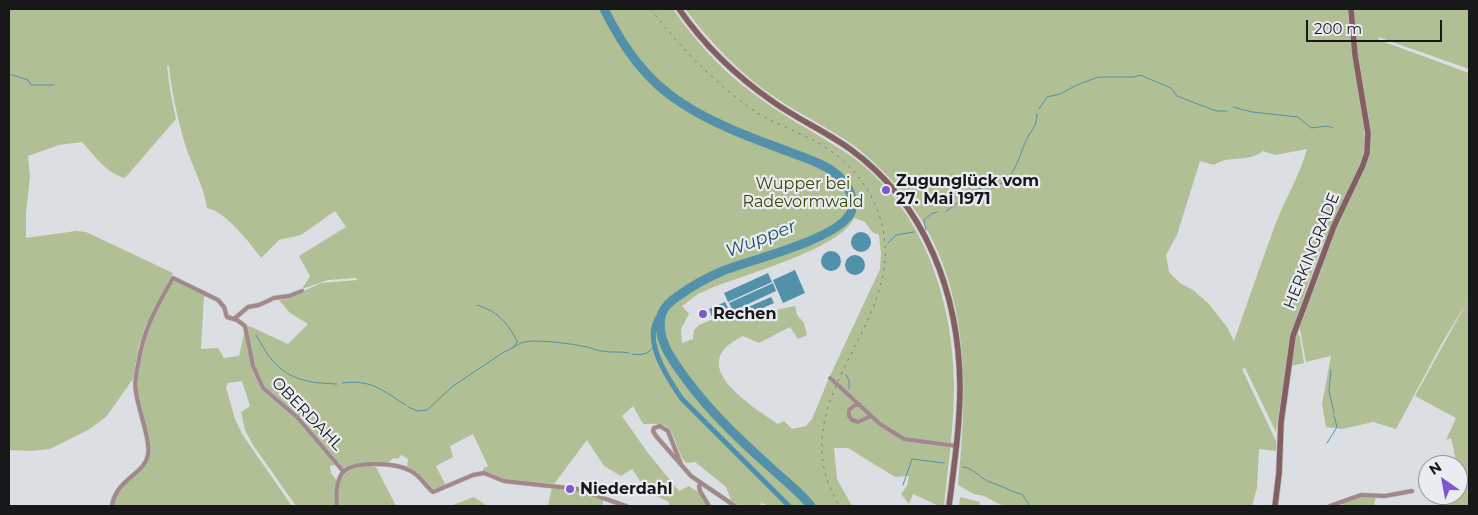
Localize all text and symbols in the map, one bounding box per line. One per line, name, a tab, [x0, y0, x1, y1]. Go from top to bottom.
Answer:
scale bar	[1308, 10, 1444, 42]
text: 200 m	[1314, 19, 1362, 38]
place label: Zugunglück vom 27. Mai 1971	[896, 171, 1039, 209]
park label: Wupper bei Radevormwald	[742, 174, 864, 212]
marker: Zugunglück vom 27. Mai 1971	[880, 184, 892, 196]
street label: HERKINGRADE	[1280, 190, 1344, 312]
water label: Wupper	[723, 216, 799, 262]
place label: Rechen	[713, 304, 777, 324]
marker: Rechen	[697, 308, 709, 320]
street label: OBERDAHL	[267, 373, 347, 455]
north arrow	[1418, 455, 1468, 505]
text: N	[1426, 458, 1445, 479]
place label: Niederdahl	[580, 479, 673, 499]
marker: Niederdahl	[564, 483, 576, 495]

